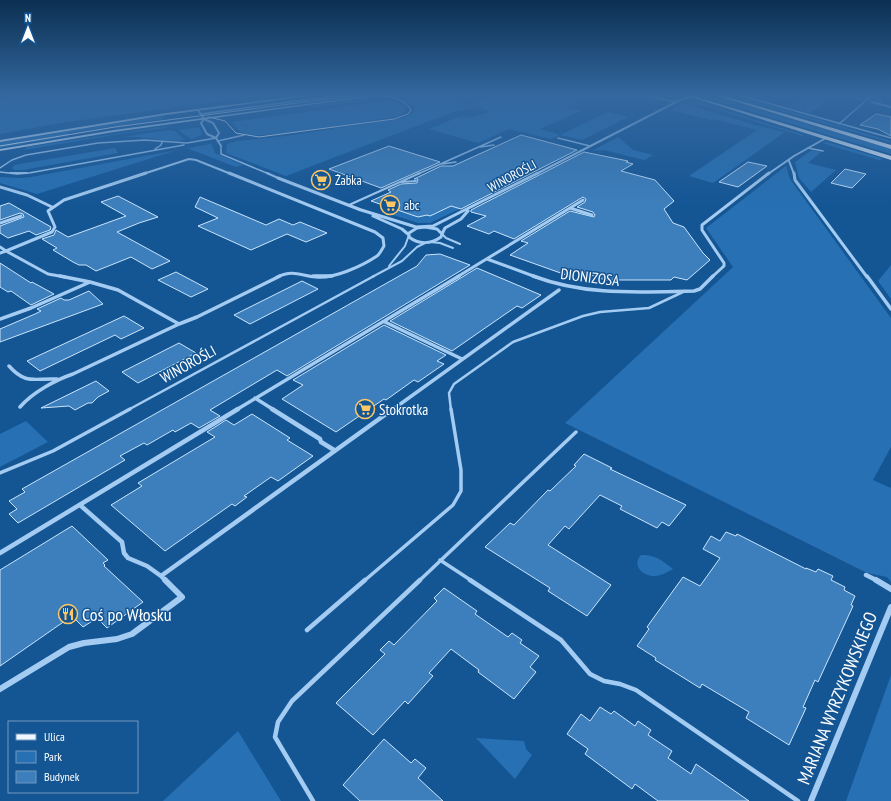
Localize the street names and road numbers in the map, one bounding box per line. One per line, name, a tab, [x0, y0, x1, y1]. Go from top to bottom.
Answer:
street label: WINOROŚLI	[485, 156, 539, 196]
street label: DIONIZOSA	[559, 264, 621, 290]
street label: WINOROŚLI	[157, 341, 219, 387]
street label: MARIANA WYRZYKOWSKIEGO	[792, 608, 882, 788]

